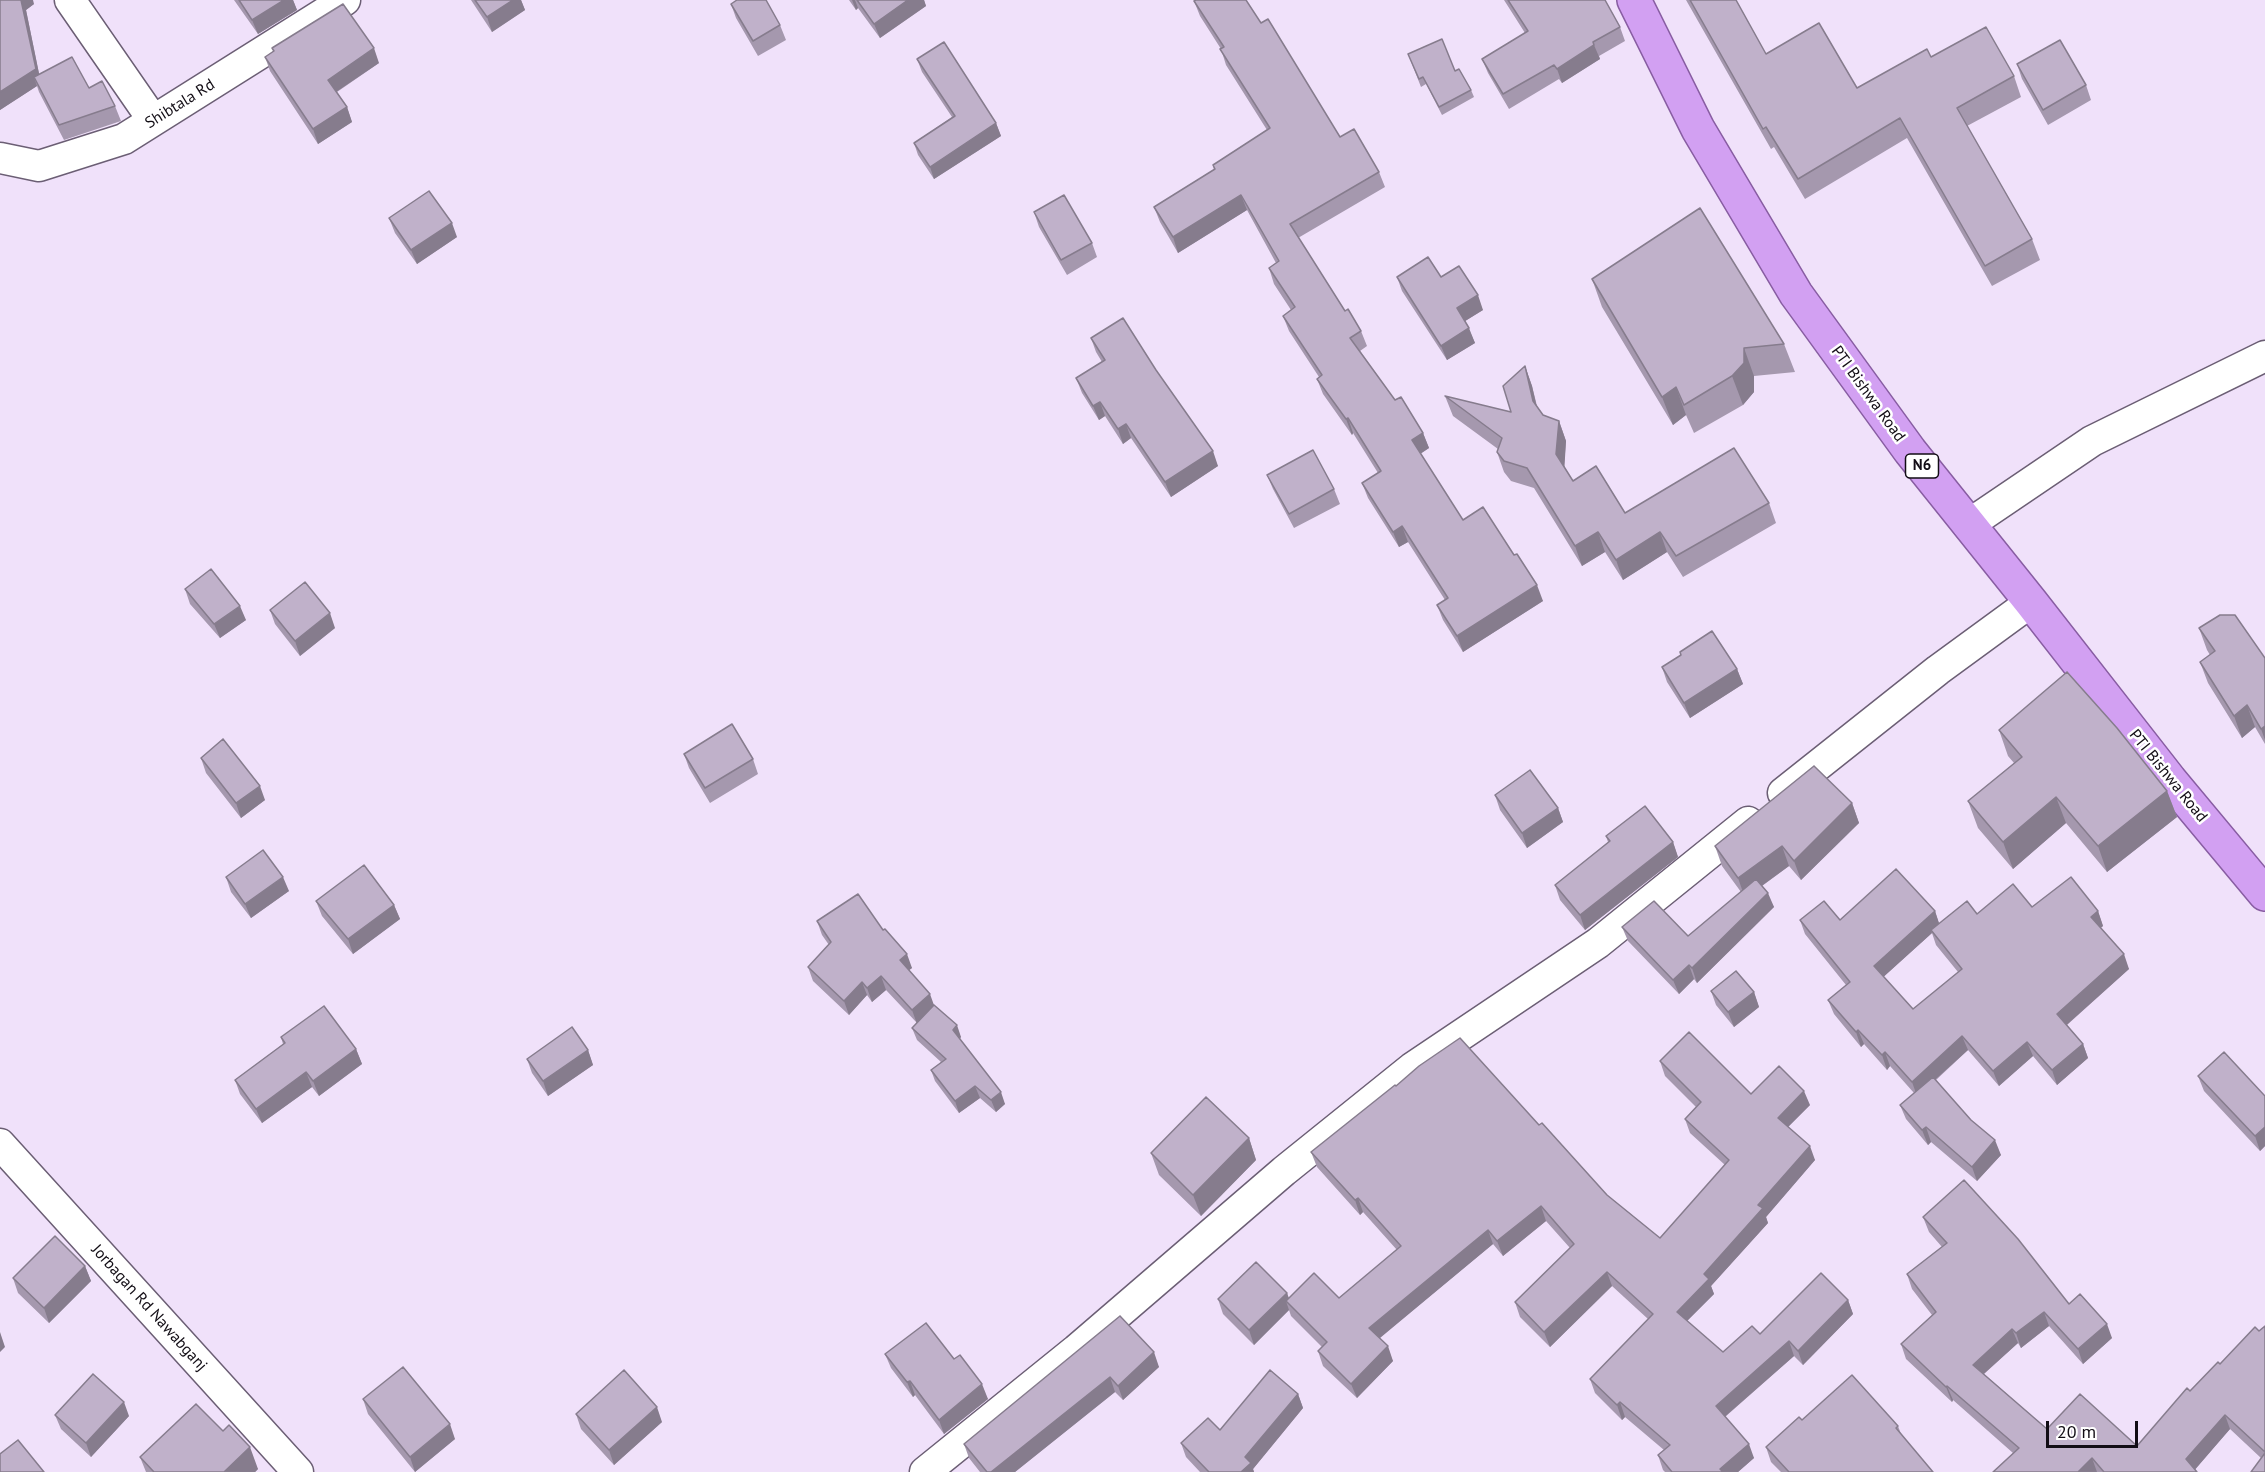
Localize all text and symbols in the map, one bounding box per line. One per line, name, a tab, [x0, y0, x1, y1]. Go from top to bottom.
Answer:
street label: Shibtala Rd	[142, 75, 218, 133]
street label: PTI Bishwa Road	[1827, 342, 1909, 446]
road number: N6	[1906, 454, 1938, 478]
street label: PTI Bishwa Road	[2125, 726, 2211, 826]
street label: Jorbagan Rd Nawabganj	[87, 1241, 211, 1375]
scale bar	[2049, 1409, 2140, 1447]
text: 20 m	[2057, 1420, 2096, 1443]

